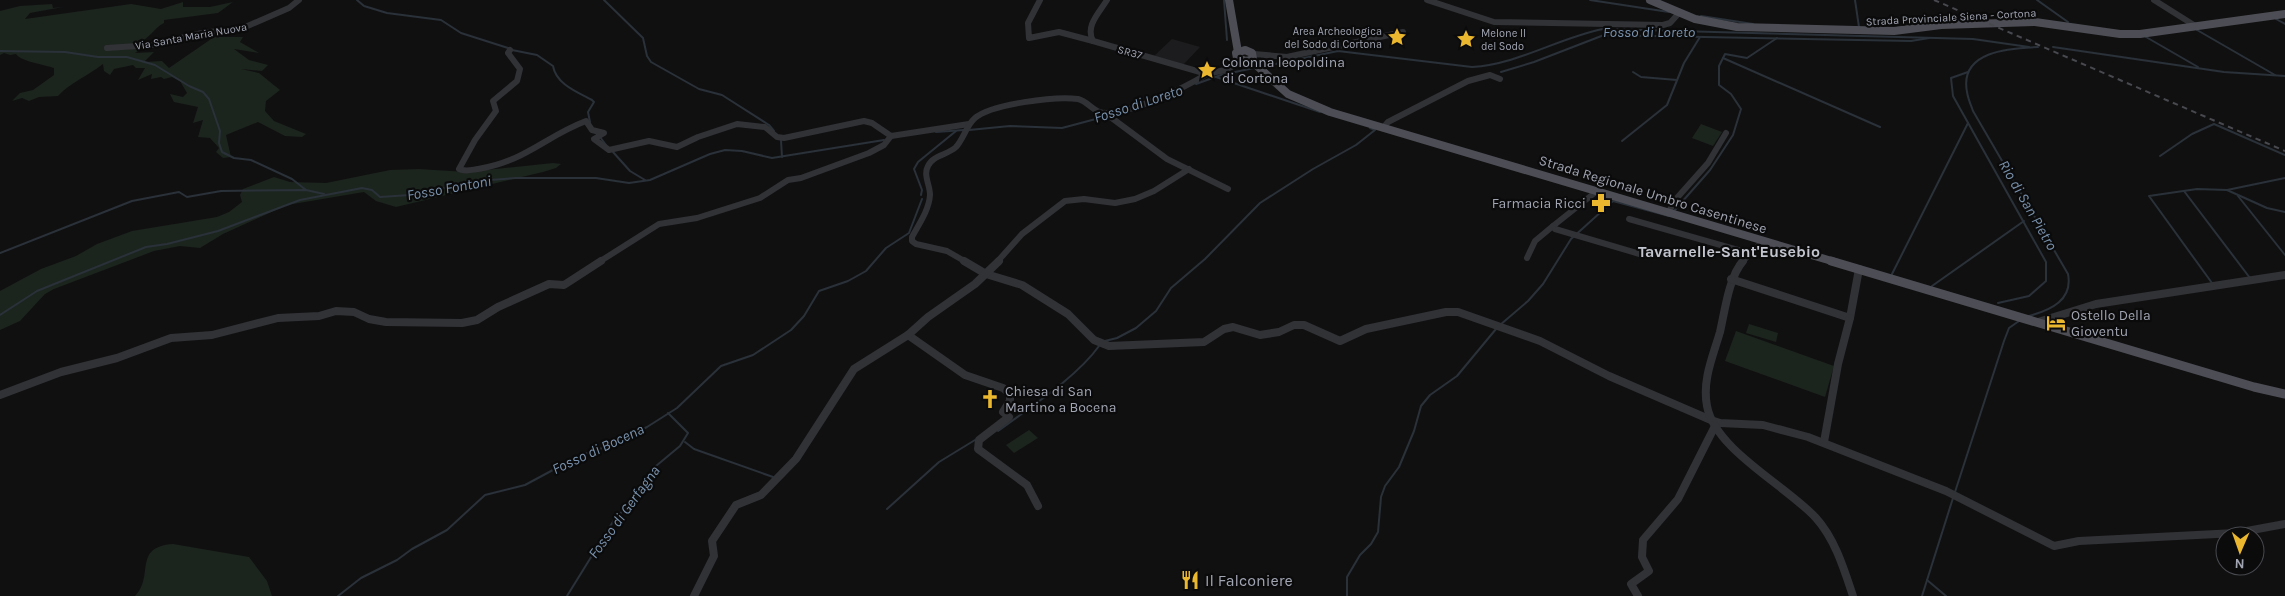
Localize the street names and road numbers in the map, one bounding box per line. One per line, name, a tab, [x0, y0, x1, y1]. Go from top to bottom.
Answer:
street label: Strada Provinciale Siena - Cortona	[1865, 7, 2037, 28]
street label: Via Santa Maria Nuova	[134, 20, 248, 53]
street label: SR37	[1116, 43, 1144, 62]
street label: Strada Regionale Umbro Casentinese	[1537, 152, 1769, 237]

